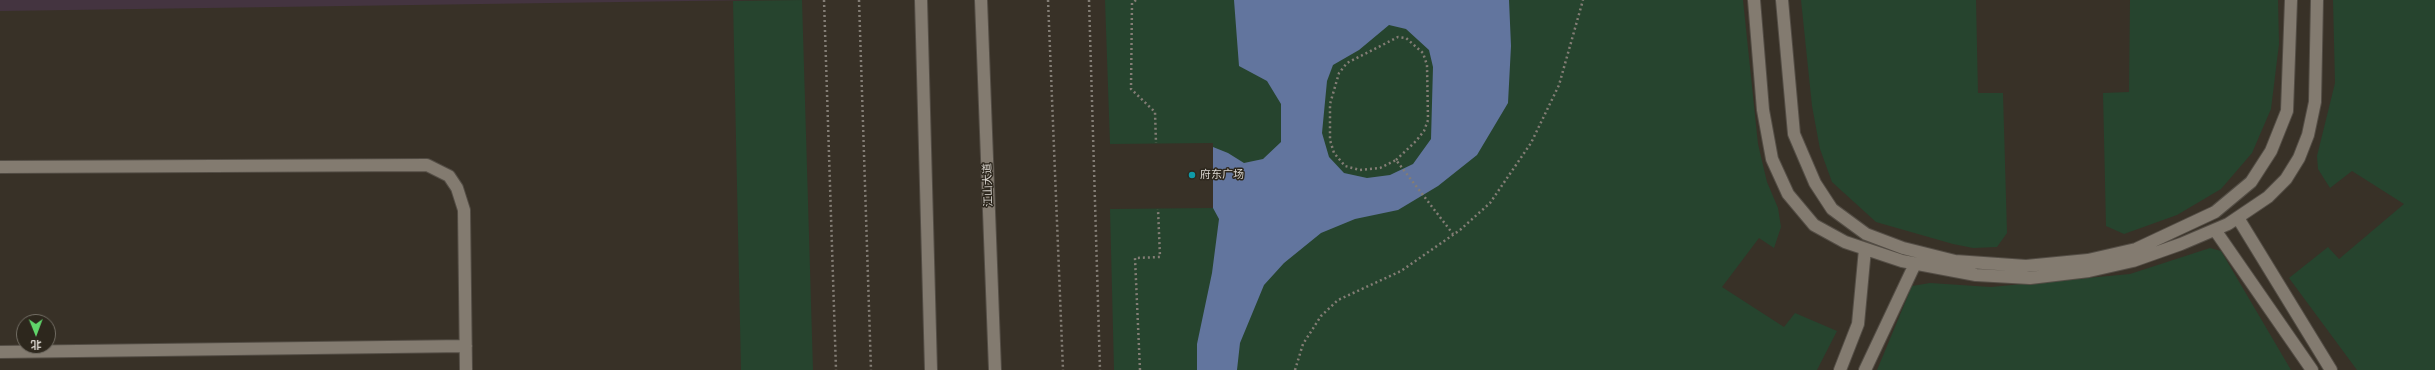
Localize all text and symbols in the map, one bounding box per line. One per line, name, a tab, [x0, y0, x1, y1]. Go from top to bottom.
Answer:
street label: 江山大道	[981, 163, 995, 207]
place label: 府东广场	[1200, 168, 1244, 182]
marker: 府东广场	[1187, 170, 1197, 180]
north arrow	[16, 314, 56, 354]
text: 北	[31, 338, 42, 352]

